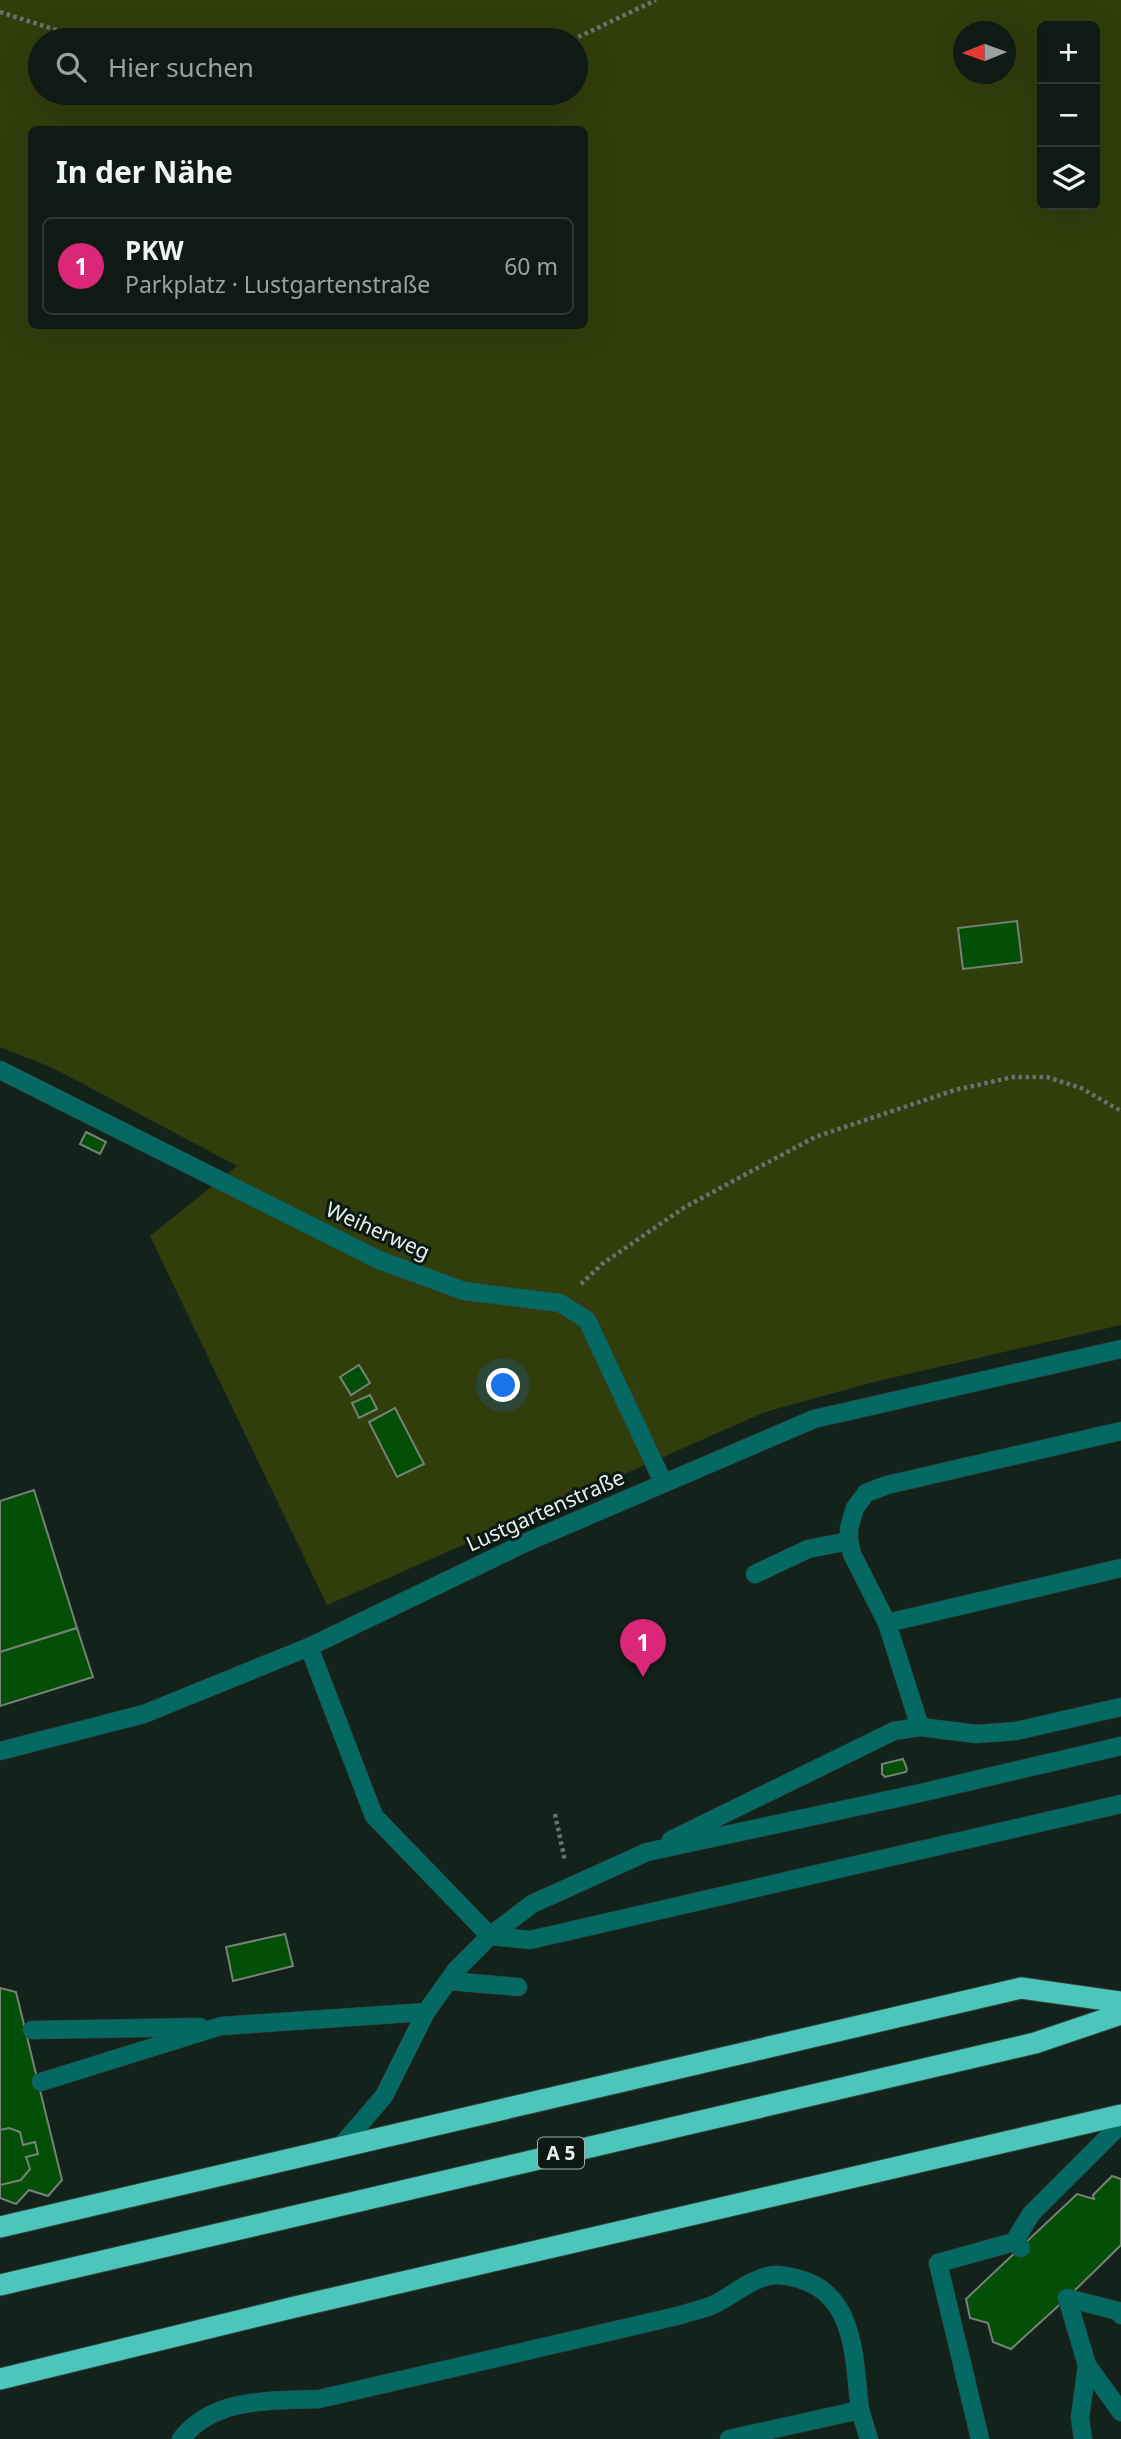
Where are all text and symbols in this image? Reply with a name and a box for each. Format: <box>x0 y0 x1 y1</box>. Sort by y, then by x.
north arrow <box>953 21 1016 84</box>
map controls <box>1037 21 1100 210</box>
button: + <box>1037 21 1100 84</box>
search box <box>28 28 588 105</box>
icon: search <box>52 48 90 86</box>
text: Hier suchen <box>108 49 254 85</box>
button: − <box>1037 84 1100 147</box>
button: layers <box>1037 147 1100 210</box>
text: In der Nähe <box>56 151 233 192</box>
text: PKW <box>125 232 184 268</box>
text: 1 <box>74 250 88 282</box>
text: 60 m <box>504 250 558 282</box>
text: Parkplatz · Lustgartenstraße <box>125 268 430 300</box>
street label: Weiherweg <box>322 1195 434 1265</box>
your location <box>486 1368 520 1402</box>
street label: Lustgartenstraße <box>462 1463 628 1557</box>
pin: 1 <box>620 1619 666 1677</box>
road number: A 5 <box>538 2138 584 2168</box>

